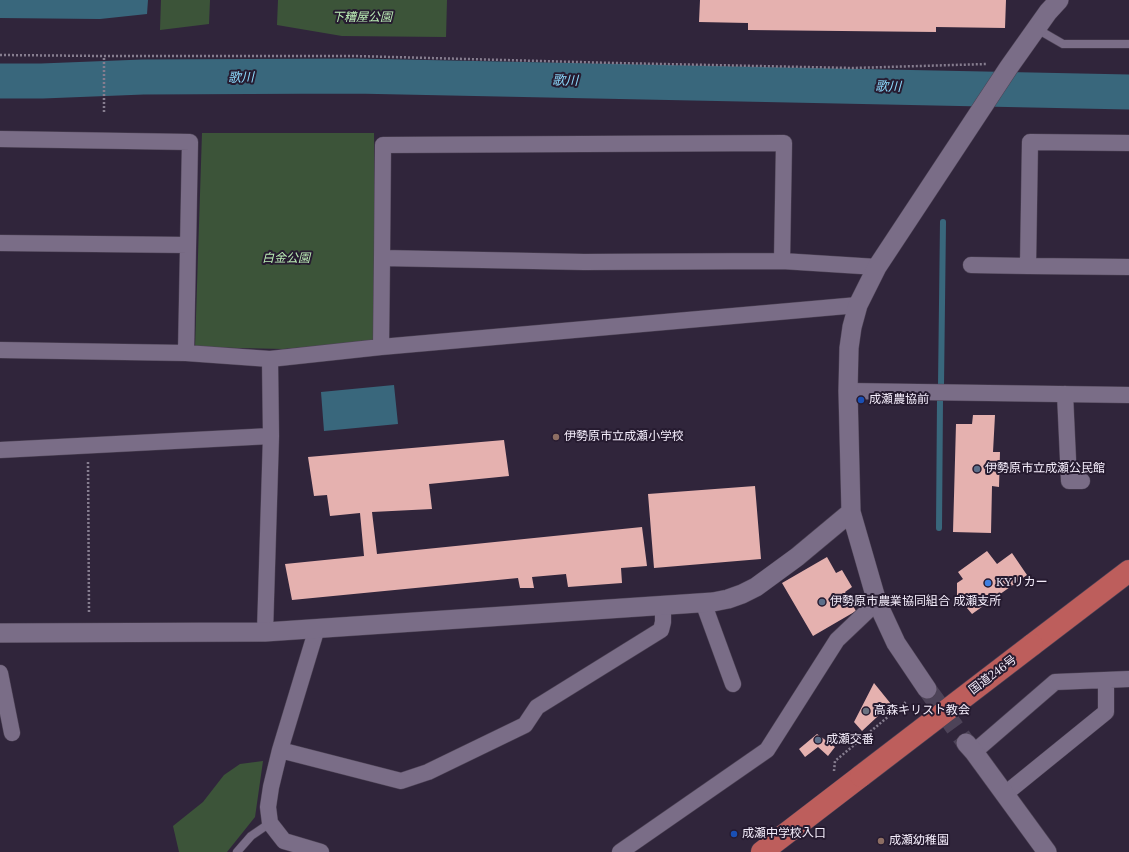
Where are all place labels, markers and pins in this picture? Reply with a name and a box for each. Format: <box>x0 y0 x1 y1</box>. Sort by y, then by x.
place label: 成瀬農協前 <box>869 393 929 407</box>
marker: 成瀬農協前 <box>856 395 866 405</box>
place label: 伊勢原市立成瀬小学校 <box>564 430 684 444</box>
marker: 伊勢原市立成瀬小学校 <box>551 432 561 442</box>
place label: 伊勢原市立成瀬公民館 <box>985 462 1105 476</box>
marker: 伊勢原市立成瀬公民館 <box>972 464 982 474</box>
place label: KYリカー <box>996 576 1048 590</box>
marker: KYリカー <box>983 578 993 588</box>
place label: 伊勢原市農業協同組合 成瀬支所 <box>830 595 1001 609</box>
marker: 伊勢原市農業協同組合 成瀬支所 <box>817 597 827 607</box>
place label: 高森キリスト教会 <box>874 704 970 718</box>
marker: 高森キリスト教会 <box>861 706 871 716</box>
place label: 成瀬交番 <box>826 733 874 747</box>
marker: 成瀬交番 <box>813 735 823 745</box>
place label: 成瀬中学校入口 <box>742 827 826 841</box>
marker: 成瀬中学校入口 <box>729 829 739 839</box>
place label: 成瀬幼稚園 <box>889 834 949 848</box>
marker: 成瀬幼稚園 <box>876 836 886 846</box>

